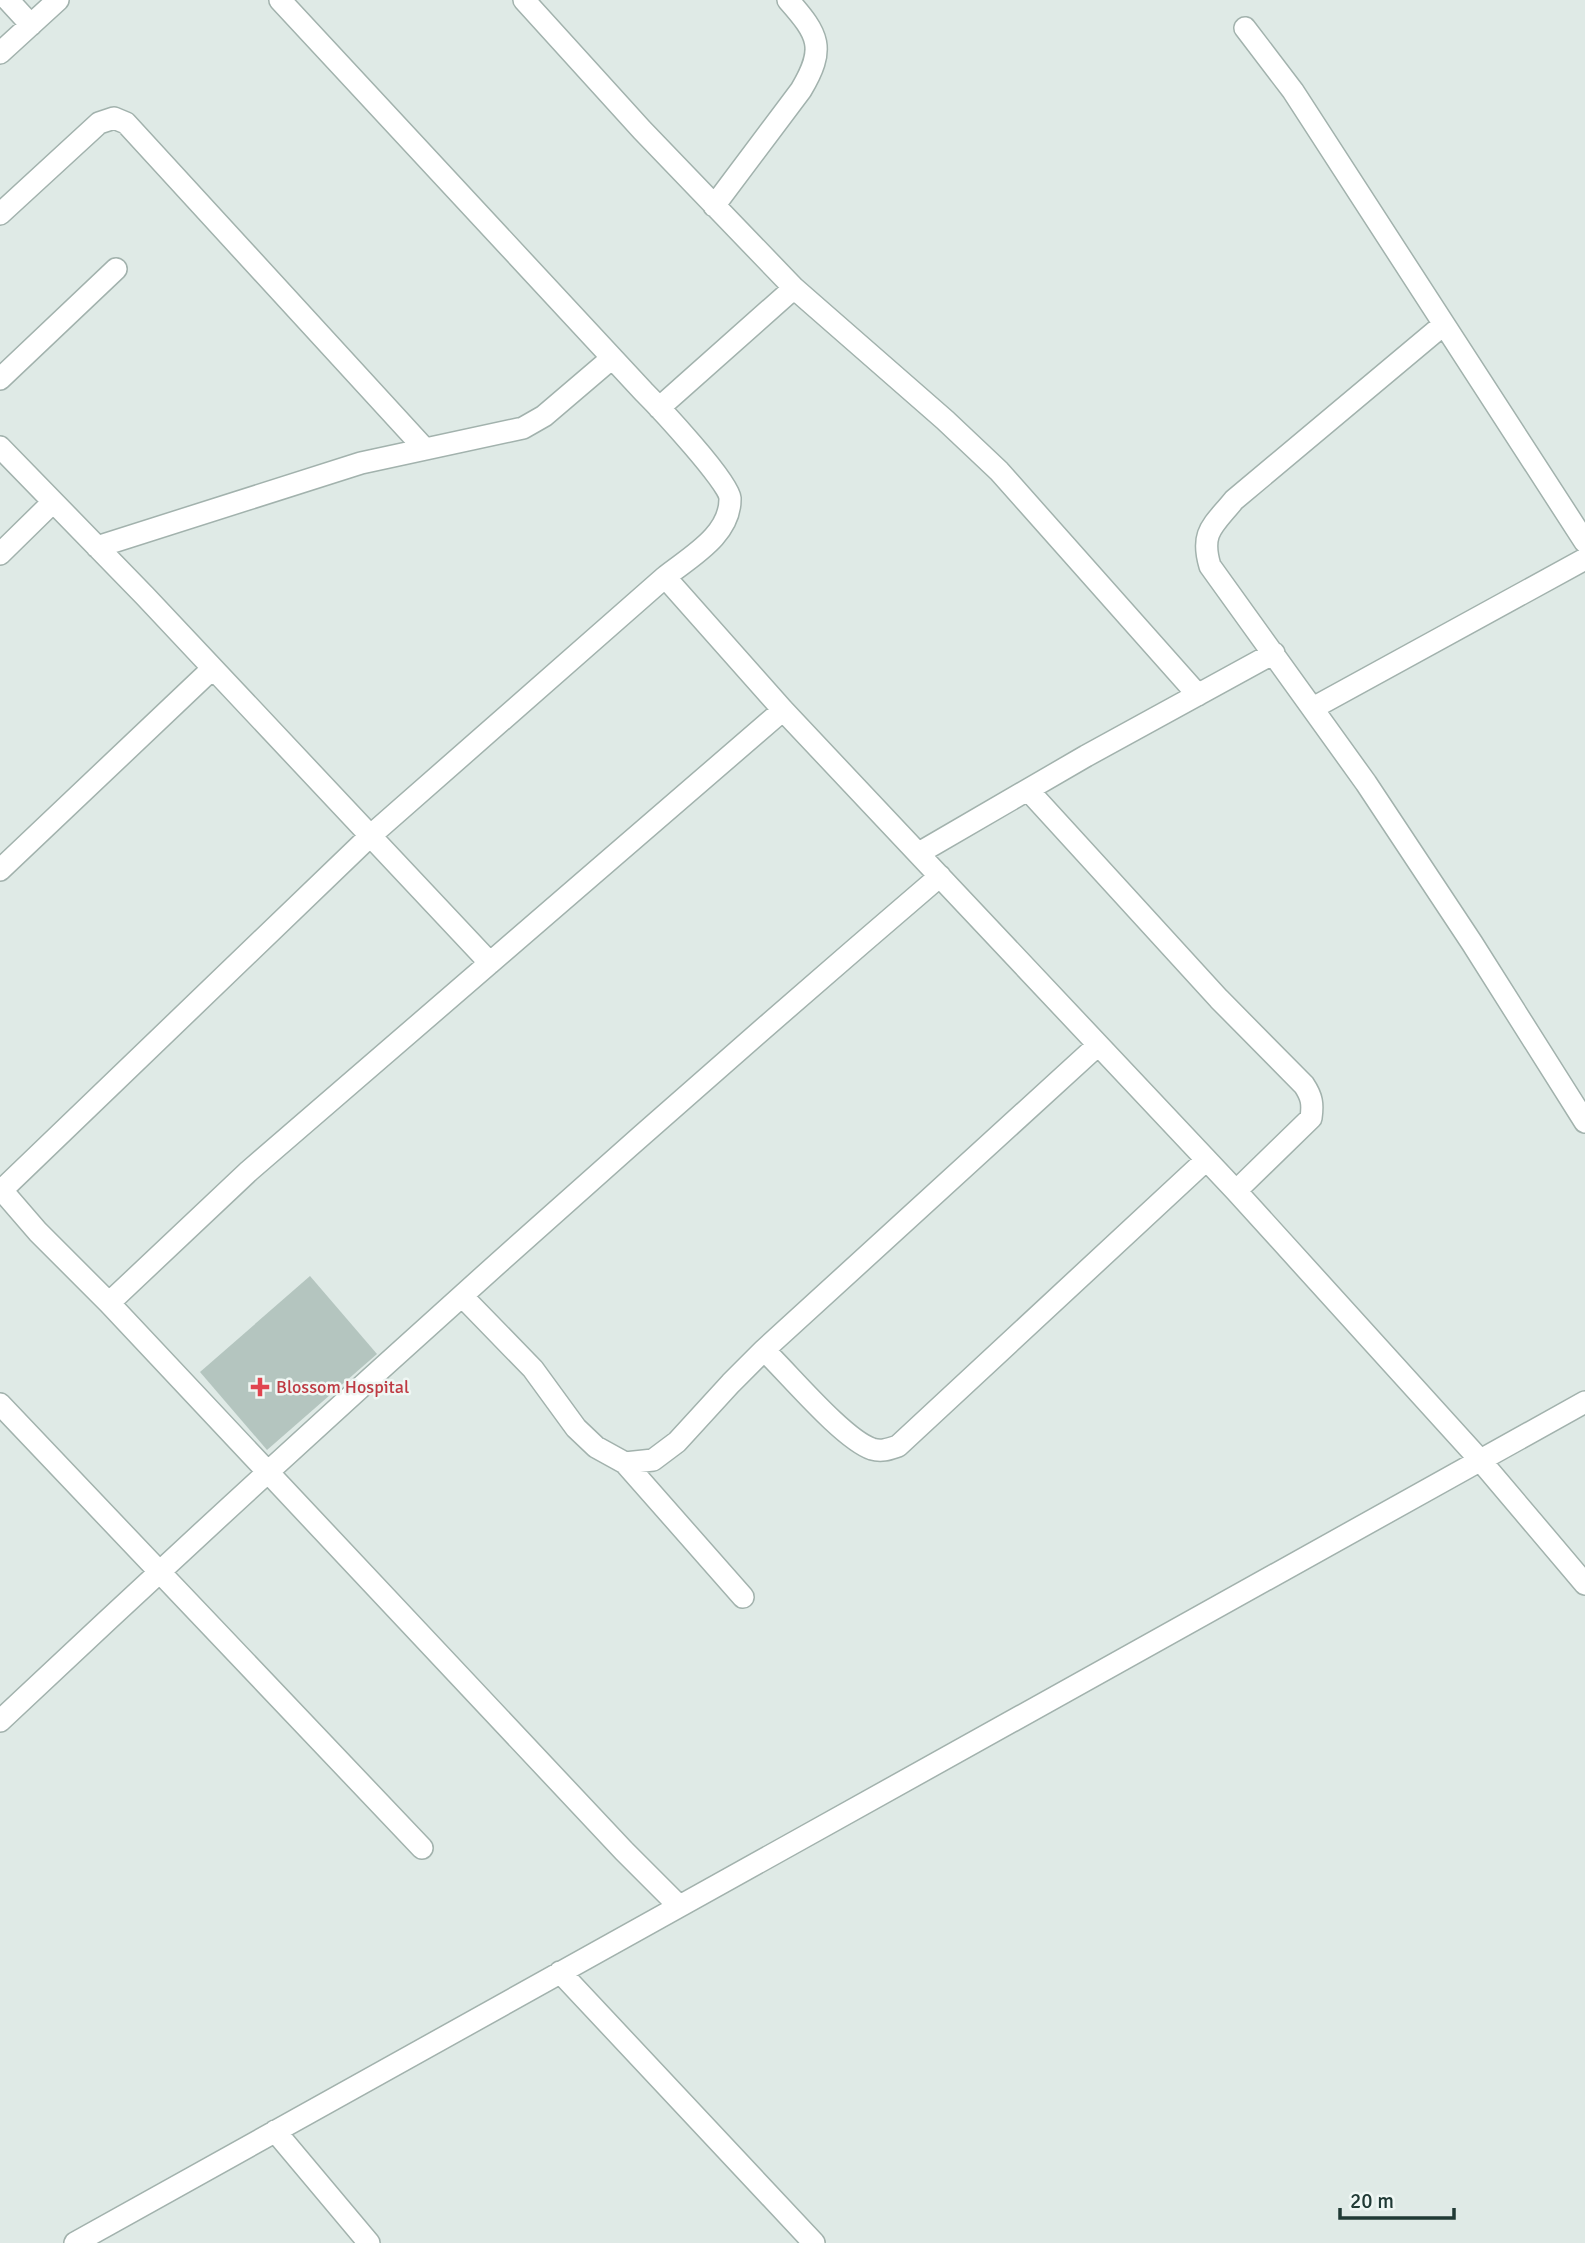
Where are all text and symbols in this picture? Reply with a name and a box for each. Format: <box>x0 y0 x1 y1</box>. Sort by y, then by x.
place label: Blossom Hospital <box>276 1376 409 1398</box>
marker: Blossom Hospital <box>250 1377 270 1397</box>
scale bar <box>1340 2176 1454 2220</box>
text: 20 m <box>1350 2188 1394 2214</box>

